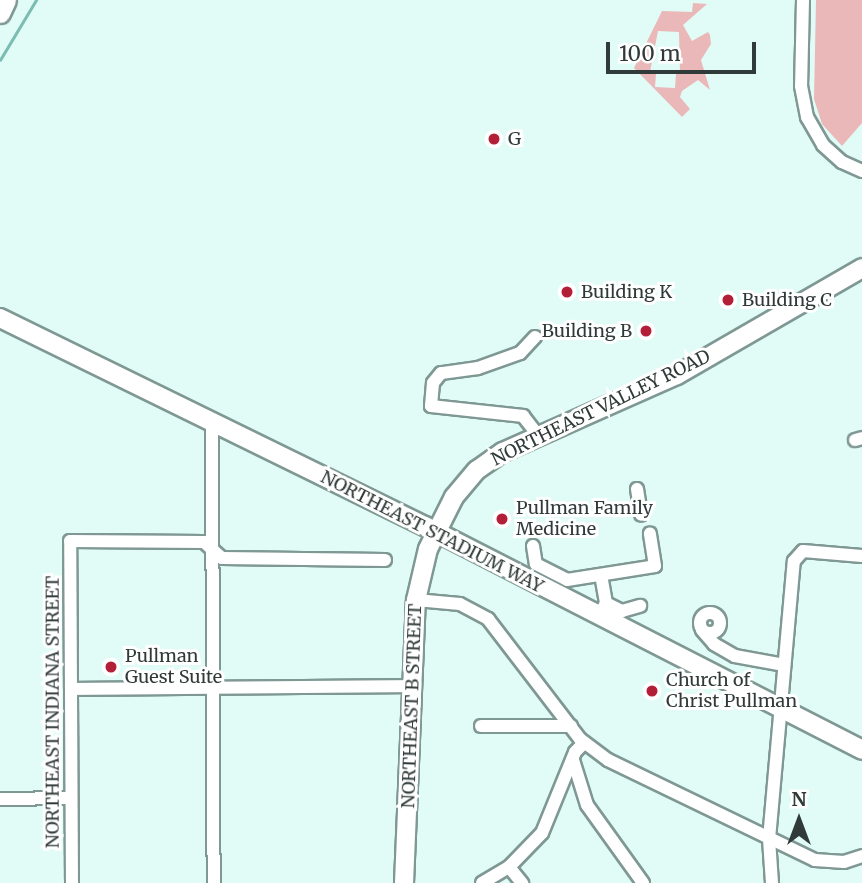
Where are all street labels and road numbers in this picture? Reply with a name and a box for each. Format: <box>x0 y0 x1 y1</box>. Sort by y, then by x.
street label: NORTHEAST VALLEY ROAD <box>488 345 714 471</box>
street label: NORTHEAST STADIUM WAY <box>317 466 547 598</box>
street label: NORTHEAST INDIANA STREET <box>42 576 64 848</box>
street label: NORTHEAST B STREET <box>398 603 426 809</box>

